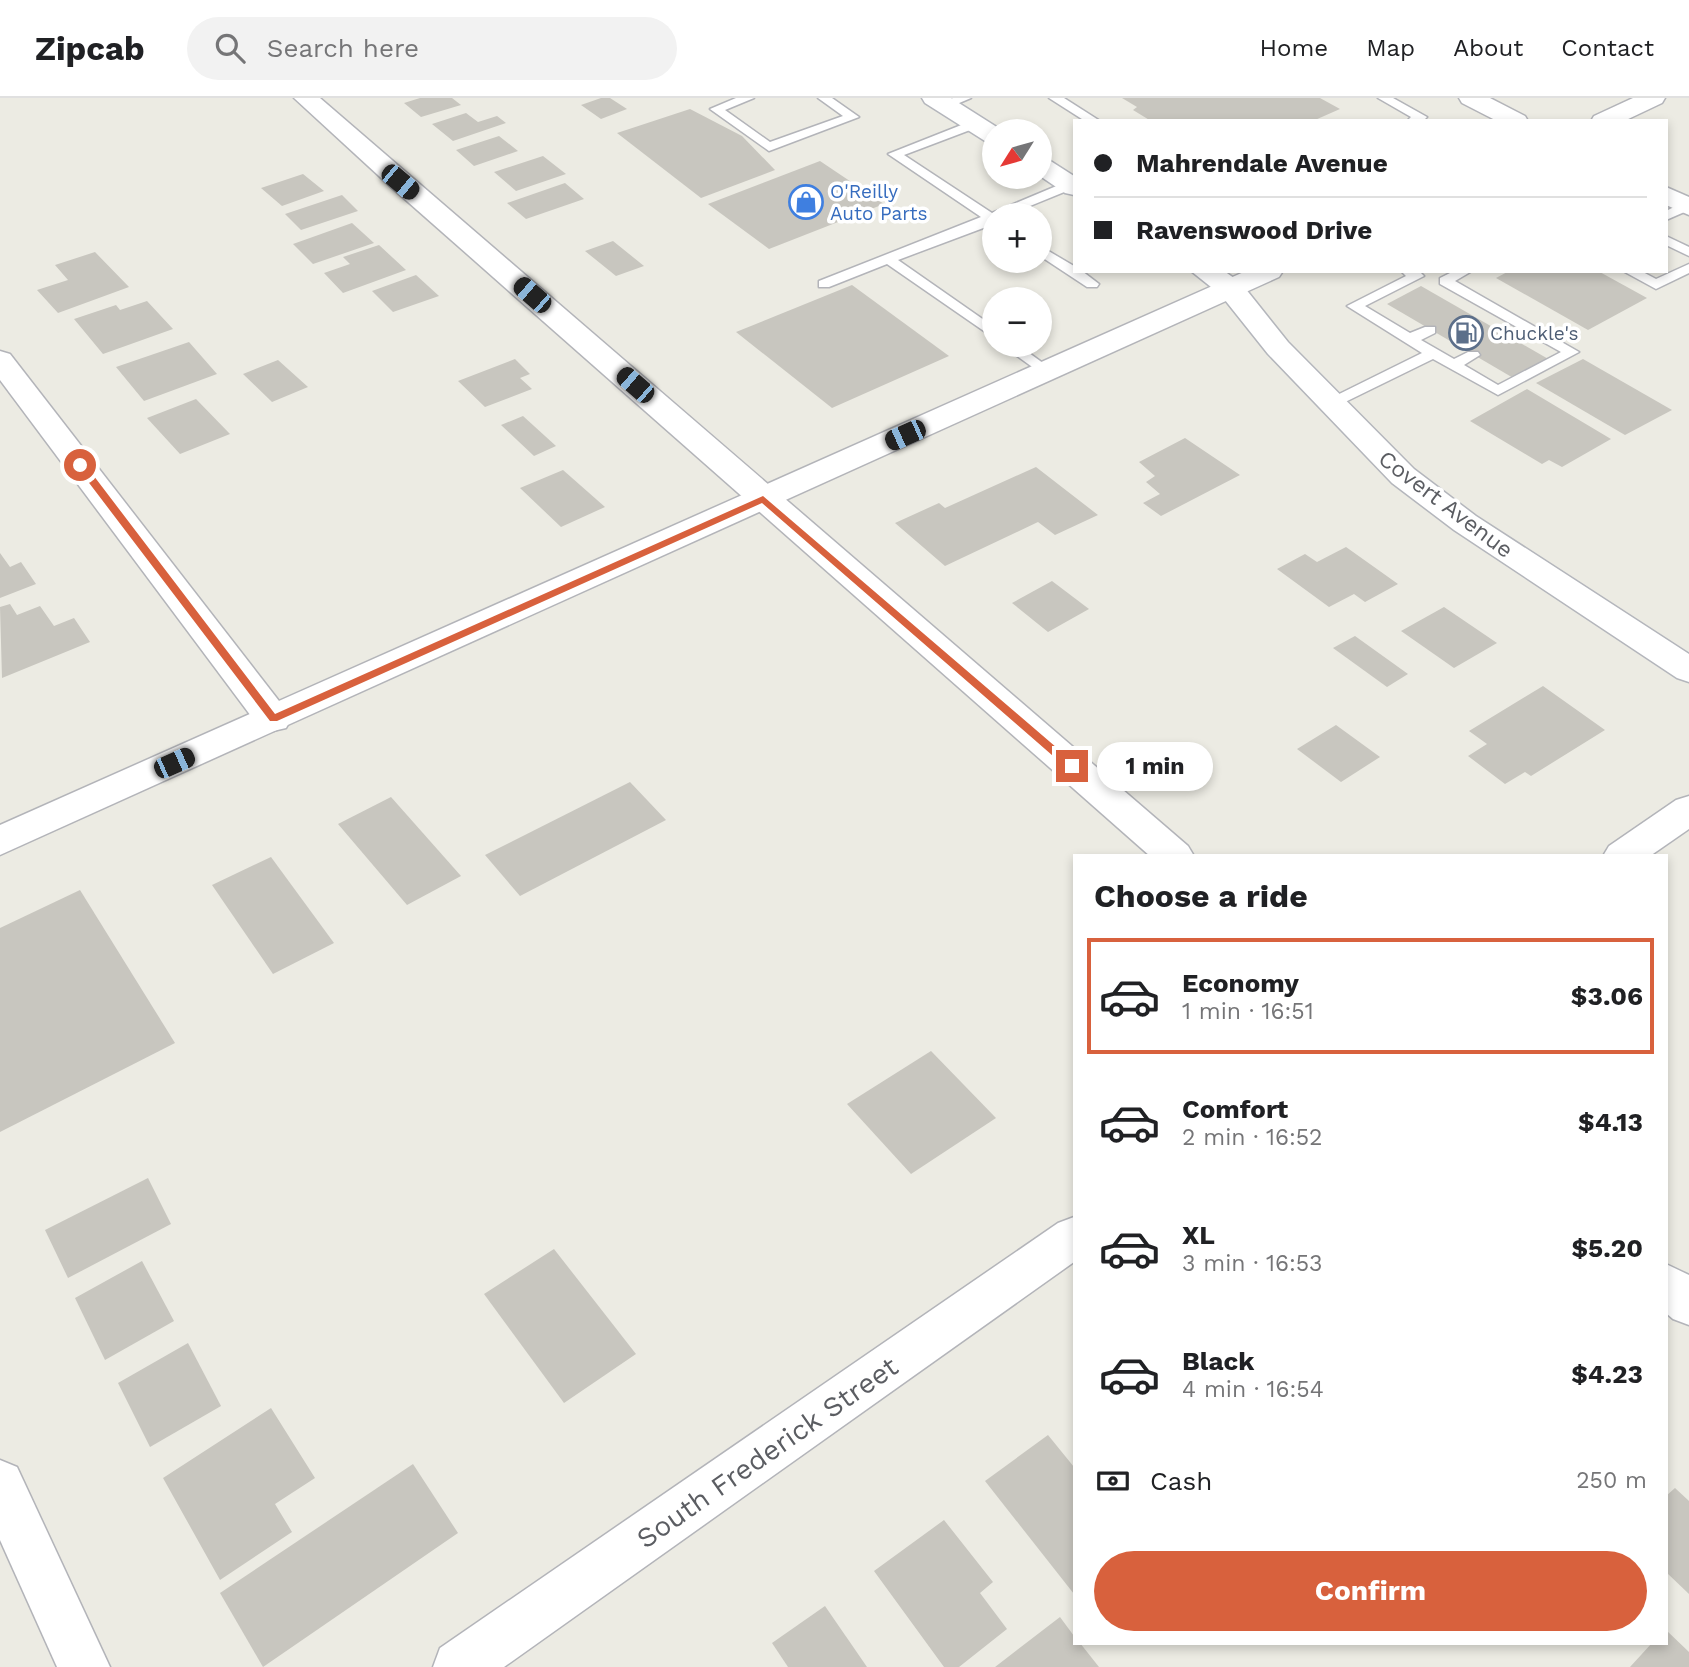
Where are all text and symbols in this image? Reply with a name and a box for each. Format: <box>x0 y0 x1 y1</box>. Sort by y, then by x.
search box <box>187 17 677 80</box>
text: Zipcab <box>35 29 145 68</box>
icon: search <box>211 29 249 67</box>
text: Search here <box>267 33 419 63</box>
text: Home <box>1260 34 1328 62</box>
text: Map <box>1366 34 1415 62</box>
text: About <box>1453 34 1523 62</box>
text: Contact <box>1561 34 1654 62</box>
north arrow <box>982 119 1052 189</box>
map controls <box>982 119 1052 357</box>
text: Mahrendale Avenue <box>1136 148 1388 178</box>
car <box>378 160 423 204</box>
place label: O'Reilly Auto Parts <box>830 180 927 225</box>
shop icon: O'Reilly Auto Parts <box>787 183 825 221</box>
button: + <box>982 203 1052 273</box>
text: Ravenswood Drive <box>1136 215 1372 245</box>
car <box>510 273 555 317</box>
button: − <box>982 287 1052 357</box>
fuel station icon: Chuckle's <box>1447 314 1485 352</box>
place label: Chuckle's <box>1490 322 1579 345</box>
car <box>613 363 658 407</box>
car <box>882 417 929 453</box>
street label: Covert Avenue <box>1373 445 1518 564</box>
route start <box>64 449 96 481</box>
callout: 1 min <box>1096 742 1212 790</box>
car <box>151 745 198 781</box>
route end <box>1056 750 1088 782</box>
text: 1 min <box>1125 753 1185 780</box>
text: Choose a ride <box>1094 877 1308 915</box>
icon: car <box>1098 965 1161 1028</box>
text: Economy <box>1182 968 1299 998</box>
text: $3.06 <box>1571 981 1643 1011</box>
text: 1 min · 16:51 <box>1182 998 1314 1025</box>
icon: car <box>1098 1091 1161 1154</box>
text: Comfort <box>1182 1094 1288 1124</box>
text: $4.13 <box>1578 1107 1643 1137</box>
text: 2 min · 16:52 <box>1182 1124 1323 1151</box>
icon: car <box>1098 1217 1161 1280</box>
text: XL <box>1182 1220 1215 1250</box>
text: $5.20 <box>1571 1233 1643 1263</box>
text: 3 min · 16:53 <box>1182 1250 1323 1277</box>
icon: car <box>1098 1343 1161 1406</box>
text: Black <box>1182 1346 1254 1376</box>
street label: South Frederick Street <box>630 1350 904 1555</box>
text: $4.23 <box>1571 1359 1643 1389</box>
text: 4 min · 16:54 <box>1182 1376 1324 1403</box>
icon: cash <box>1094 1462 1132 1500</box>
text: Cash <box>1150 1466 1212 1496</box>
text: 250 m <box>1576 1467 1647 1494</box>
button: Confirm <box>1094 1551 1647 1631</box>

